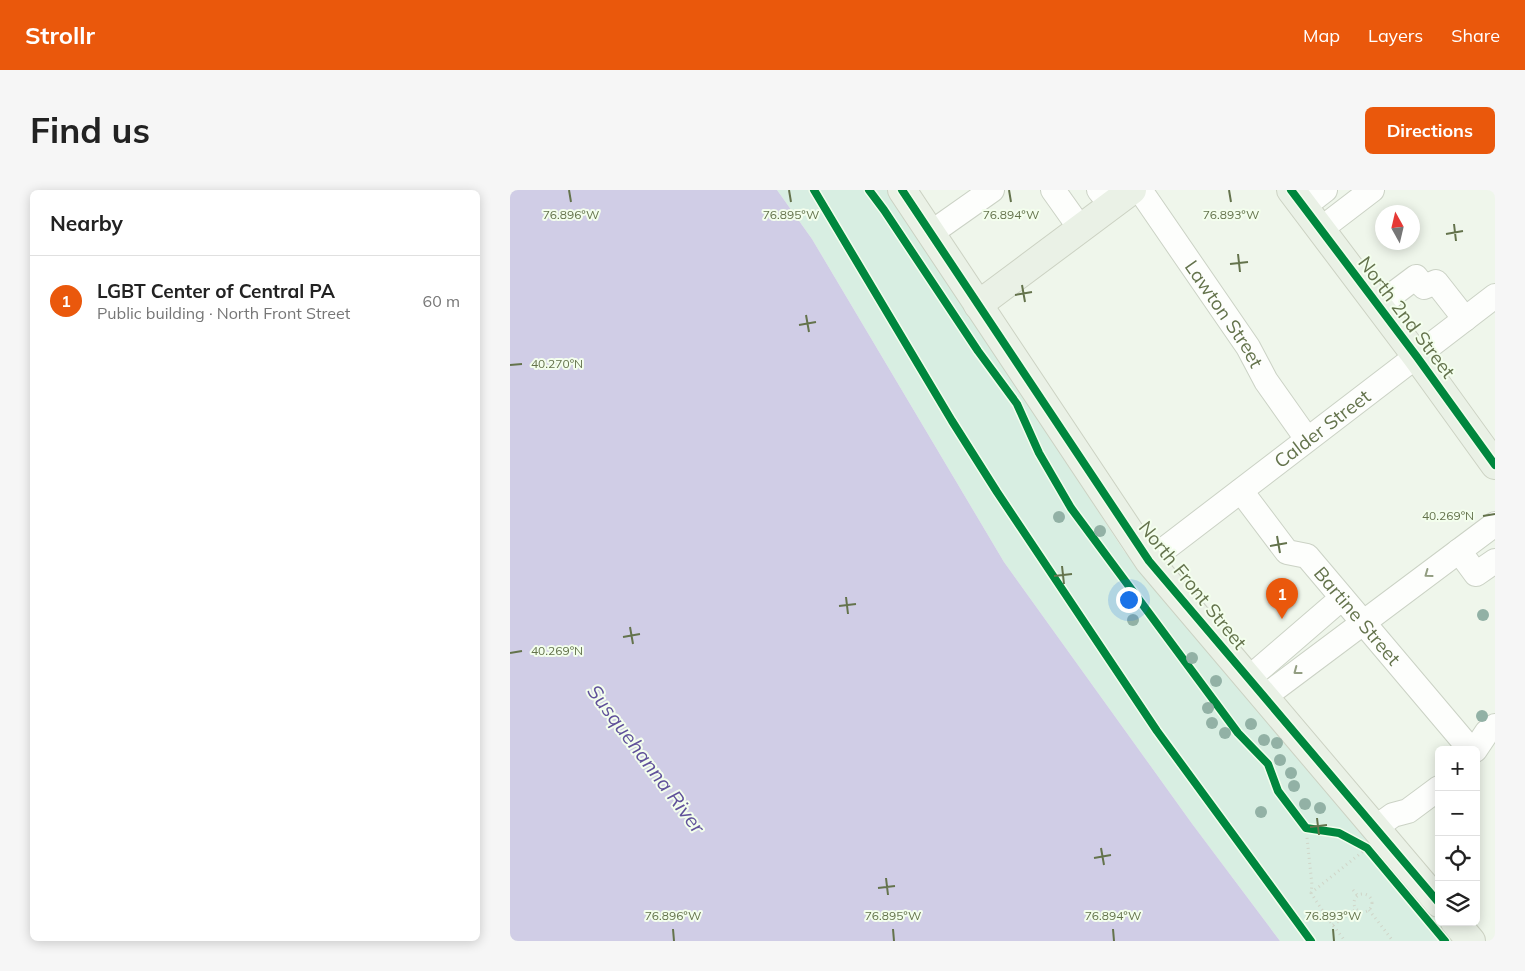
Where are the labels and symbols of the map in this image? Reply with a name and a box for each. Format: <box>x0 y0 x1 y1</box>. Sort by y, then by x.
north arrow <box>1375 205 1420 250</box>
text: 76.896°W <box>543 207 599 222</box>
text: 76.895°W <box>763 207 819 222</box>
text: 76.894°W <box>983 207 1039 222</box>
text: 76.893°W <box>1203 207 1259 222</box>
street label: North 2nd Street <box>1353 251 1461 383</box>
street label: Lawton Street <box>1180 256 1269 372</box>
text: 40.270°N <box>531 356 583 371</box>
street label: Calder Street <box>1269 384 1375 473</box>
text: 40.269°N <box>1422 508 1474 523</box>
street label: North Front Street <box>1134 516 1252 654</box>
street label: Bartine Street <box>1309 561 1406 670</box>
one-way arrow <box>1424 568 1434 577</box>
pin: 1 <box>1266 578 1298 619</box>
your location <box>1116 587 1142 613</box>
text: 40.269°N <box>531 643 583 658</box>
one-way arrow <box>1293 665 1303 674</box>
water label: Susquehanna River <box>582 679 711 839</box>
text: 76.896°W <box>645 908 701 923</box>
text: 76.895°W <box>865 908 921 923</box>
text: 76.894°W <box>1085 908 1141 923</box>
text: 76.893°W <box>1305 908 1361 923</box>

